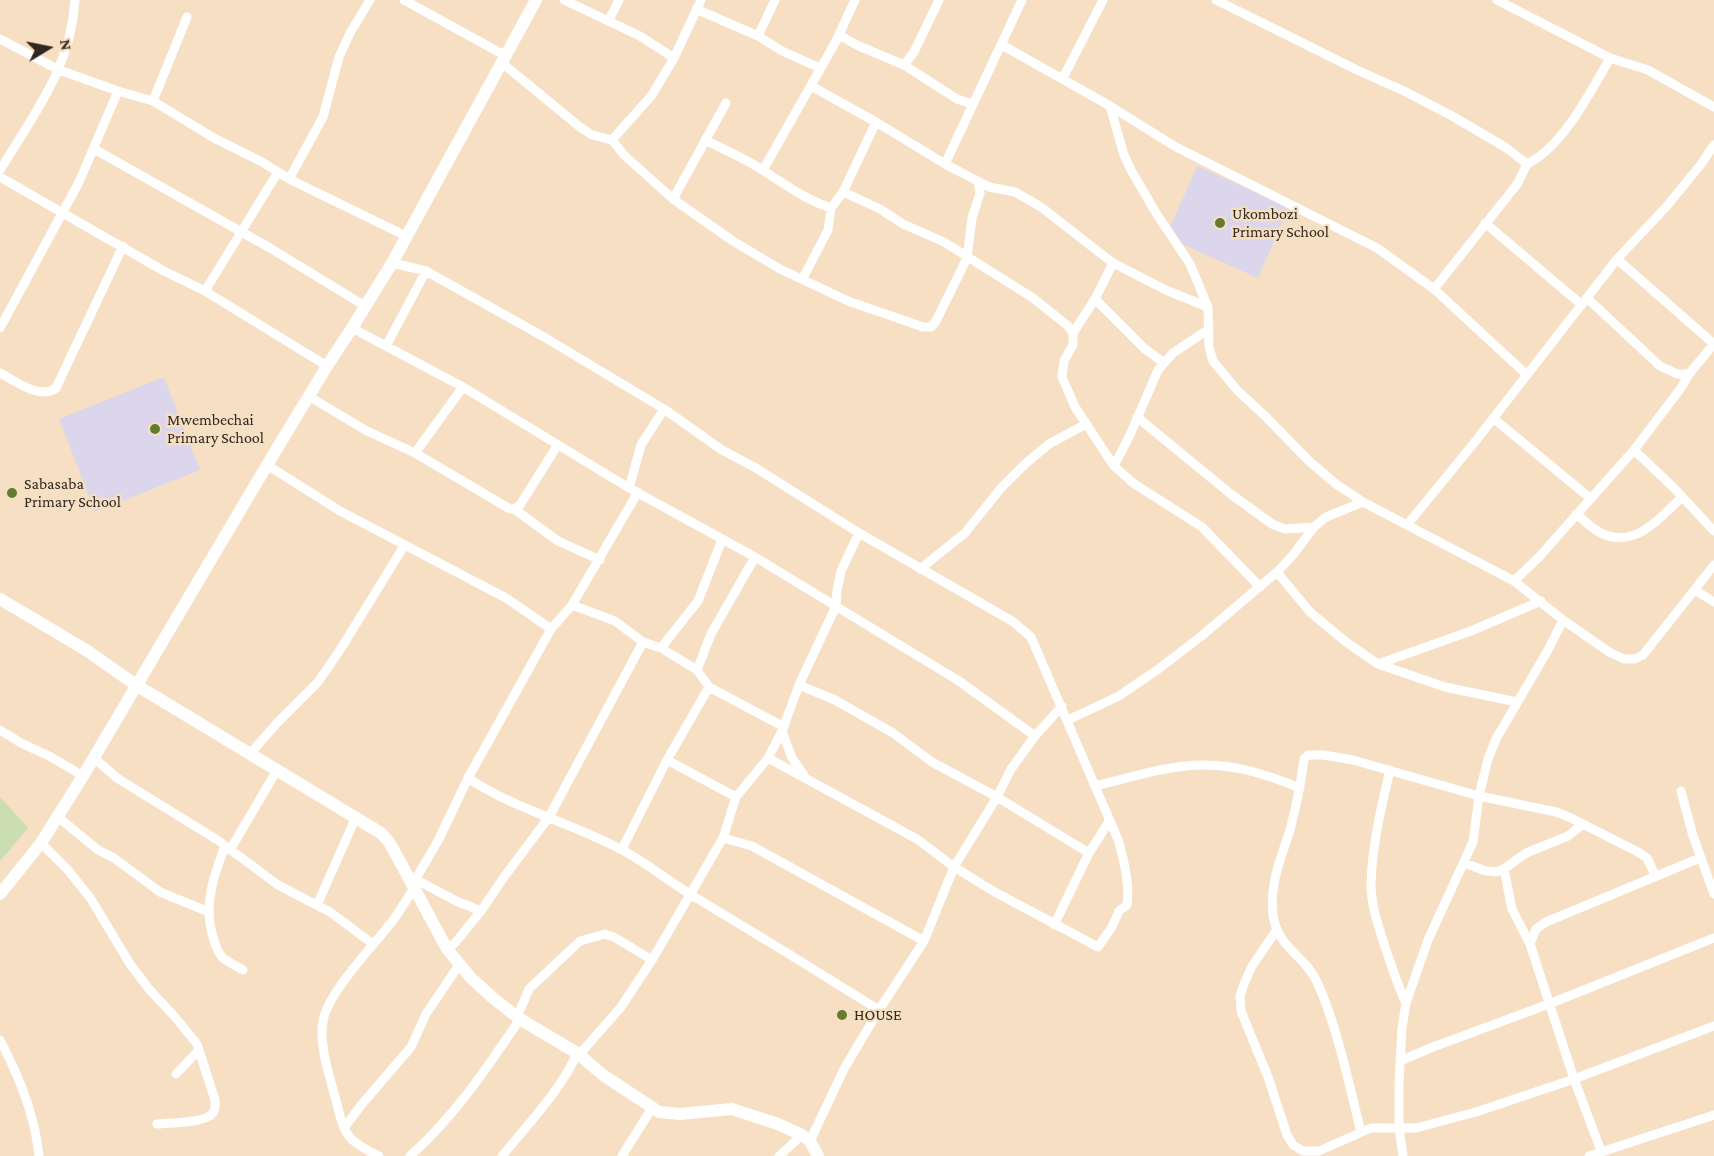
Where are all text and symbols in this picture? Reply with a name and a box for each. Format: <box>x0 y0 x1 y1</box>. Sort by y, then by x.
north arrow <box>18 18 78 78</box>
text: N <box>57 38 76 52</box>
place label: Ukombozi Primary School <box>1232 204 1329 242</box>
marker: Ukombozi Primary School <box>1213 216 1227 230</box>
place label: Mwembechai Primary School <box>167 410 264 448</box>
marker: Mwembechai Primary School <box>148 422 162 436</box>
place label: Sabasaba Primary School <box>24 474 121 512</box>
marker: Sabasaba Primary School <box>5 486 19 500</box>
place label: HOUSE <box>854 1005 902 1025</box>
marker: HOUSE <box>835 1008 849 1022</box>

